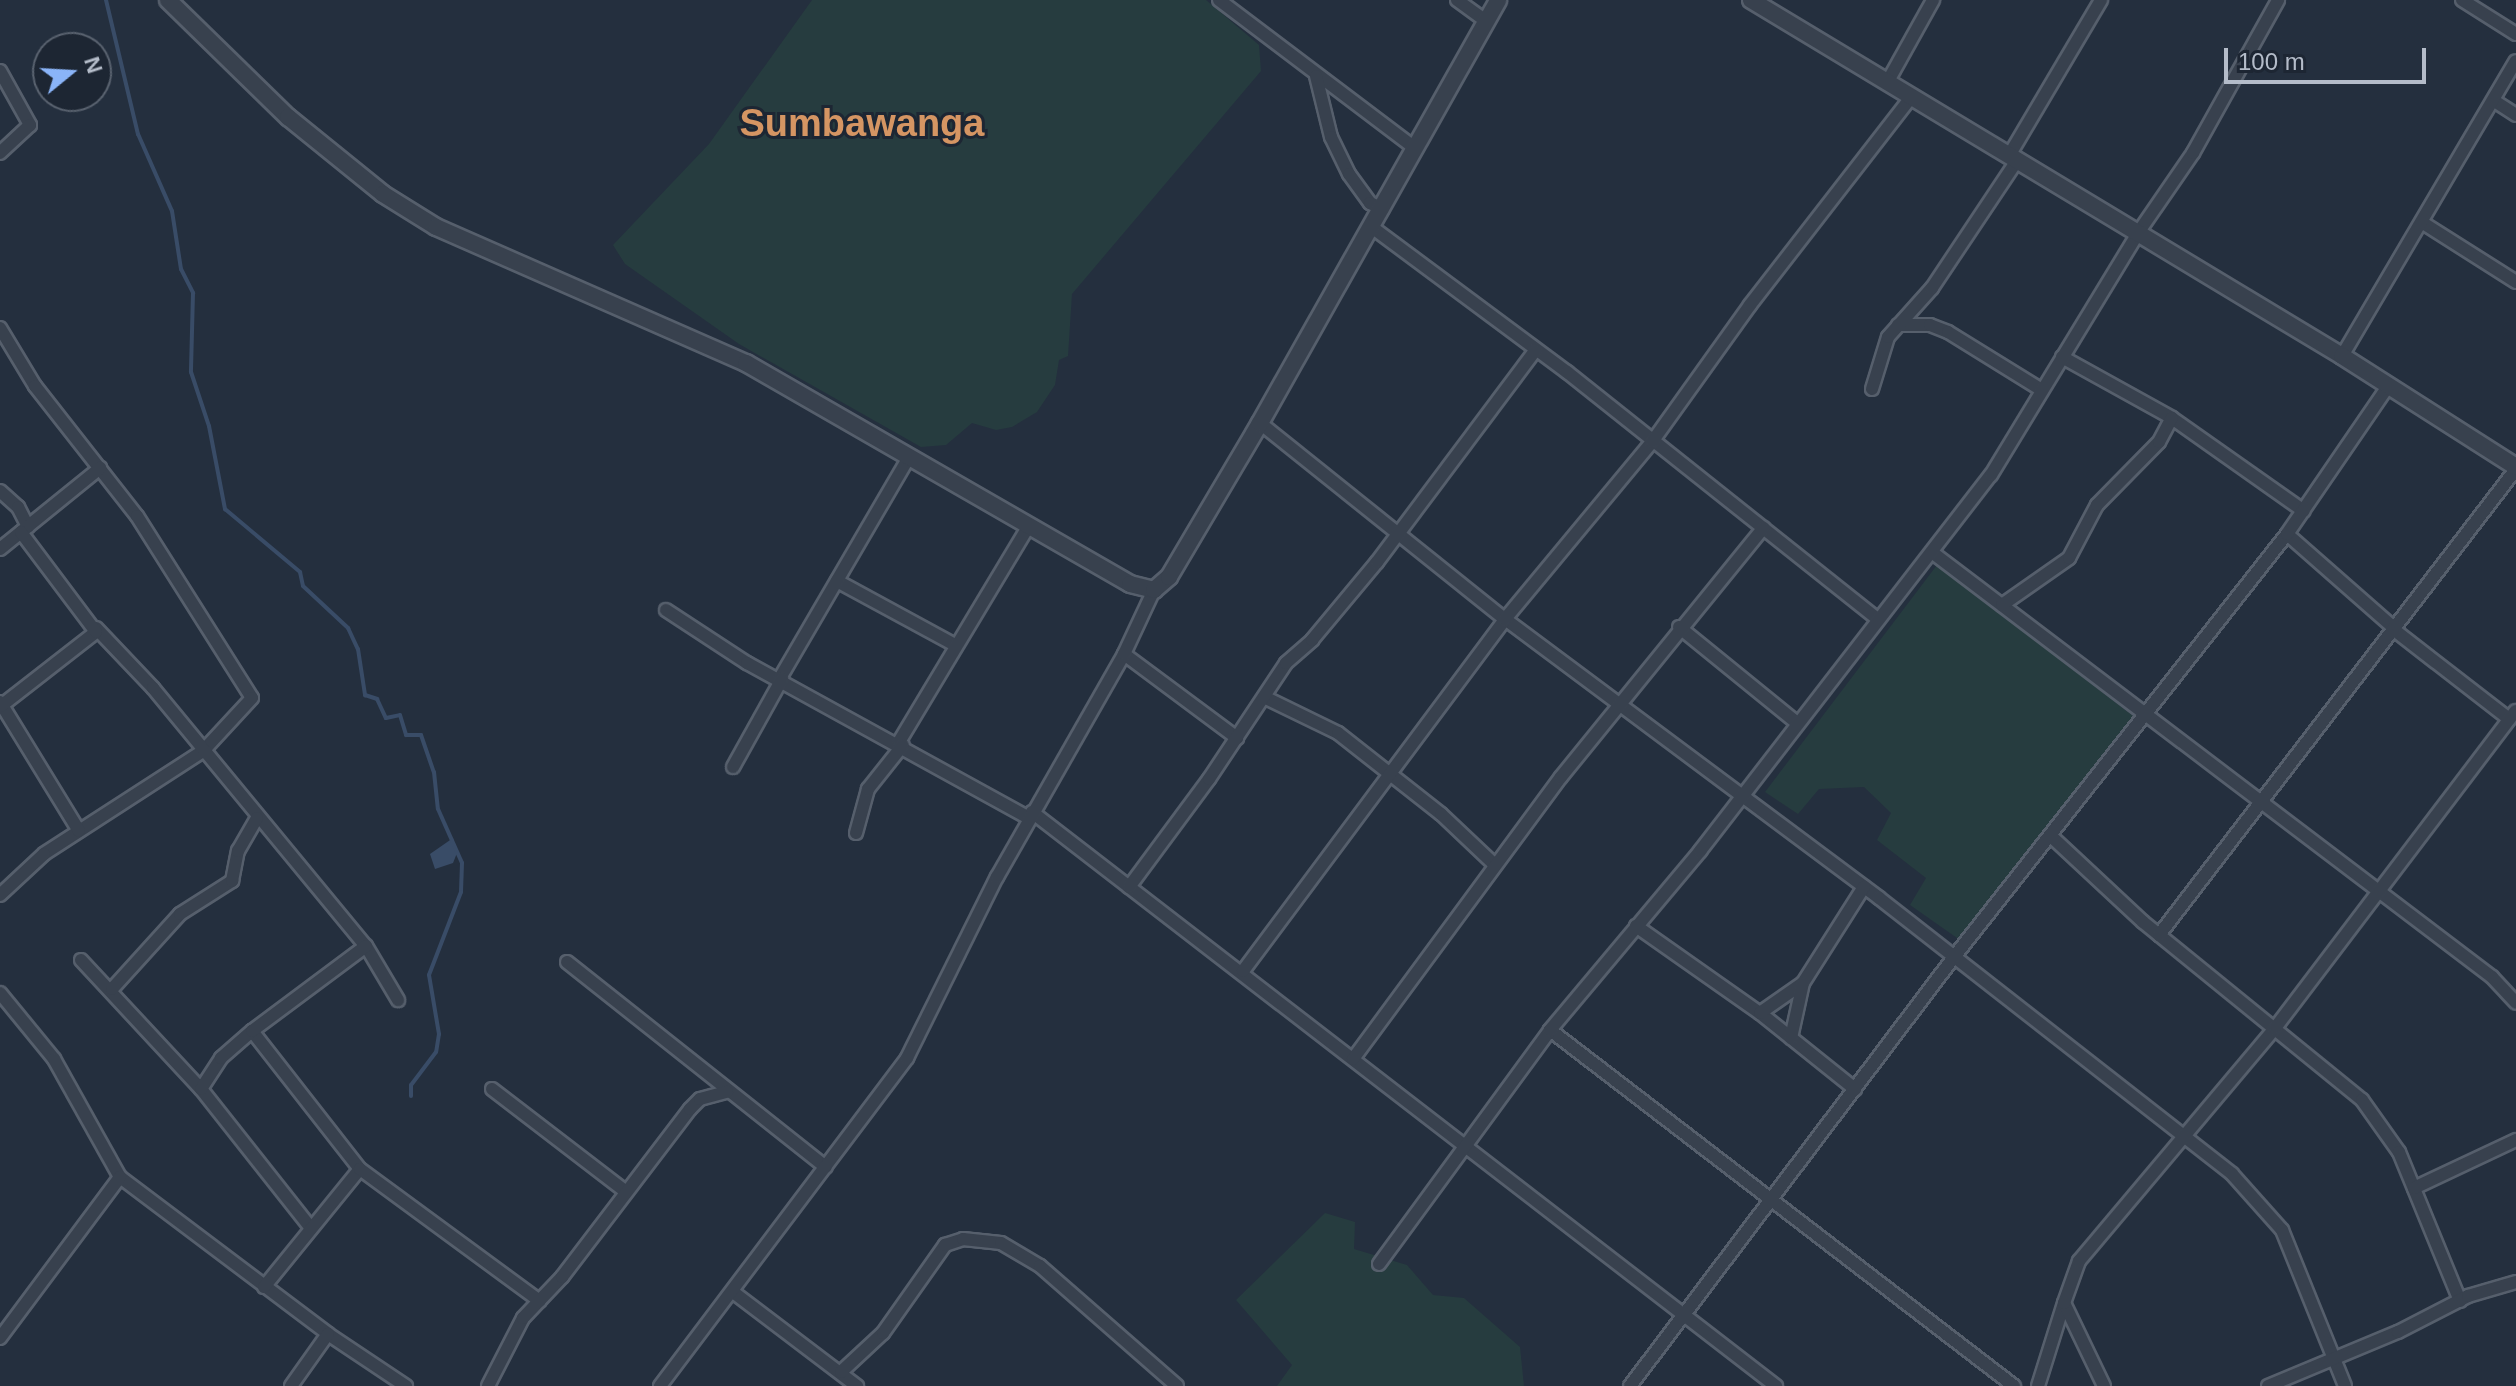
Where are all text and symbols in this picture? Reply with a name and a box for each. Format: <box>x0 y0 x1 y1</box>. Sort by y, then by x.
north arrow <box>32 32 112 112</box>
scale bar <box>2228 32 2430 82</box>
text: 100 m <box>2238 48 2305 75</box>
text: N <box>79 54 108 76</box>
district label: Sumbawanga <box>740 101 984 147</box>

